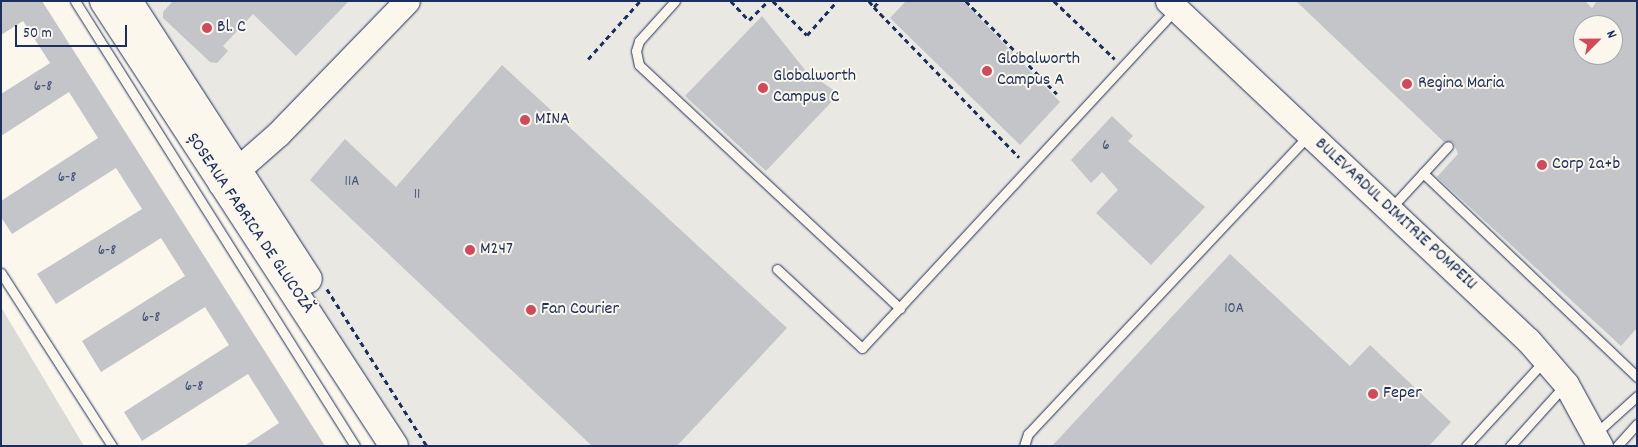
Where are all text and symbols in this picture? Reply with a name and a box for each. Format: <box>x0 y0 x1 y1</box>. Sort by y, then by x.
scale bar <box>18 15 130 47</box>
north arrow <box>1573 15 1623 65</box>
place label: Bl. C <box>217 17 246 39</box>
marker: Bl. C <box>201 22 213 34</box>
text: 50 m <box>23 23 52 45</box>
text: N <box>1600 27 1621 42</box>
place label: Globalworth Campus A <box>997 50 1080 92</box>
marker: Globalworth Campus A <box>981 65 993 77</box>
place label: Globalworth Campus C <box>773 67 856 110</box>
place label: Regina Maria <box>1418 73 1504 95</box>
marker: Regina Maria <box>1400 77 1414 91</box>
house number: 6-8 <box>34 79 52 97</box>
marker: Globalworth Campus C <box>757 82 769 94</box>
place label: MINA <box>535 109 570 131</box>
marker: MINA <box>519 114 531 126</box>
street label: ȘOSEAUA FABRICA DE GLUCOZĂ <box>180 130 318 318</box>
street label: BULEVARDUL DIMITRIE POMPEIU <box>1309 134 1481 296</box>
house number: 6 <box>1102 138 1110 156</box>
place label: Corp 2a+b <box>1552 154 1620 176</box>
marker: Corp 2a+b <box>1536 159 1548 171</box>
house number: 6-8 <box>58 170 76 188</box>
house number: 11A <box>345 174 359 192</box>
house number: 11 <box>414 187 420 205</box>
place label: M247 <box>480 239 513 261</box>
house number: 6-8 <box>98 243 116 261</box>
marker: M247 <box>464 244 476 256</box>
place label: Fan Courier <box>541 299 619 321</box>
house number: 10A <box>1224 301 1244 319</box>
marker: Fan Courier <box>525 304 537 316</box>
house number: 6-8 <box>142 310 160 328</box>
house number: 6-8 <box>185 379 203 397</box>
place label: Feper <box>1383 383 1422 405</box>
marker: Feper <box>1367 388 1379 400</box>

